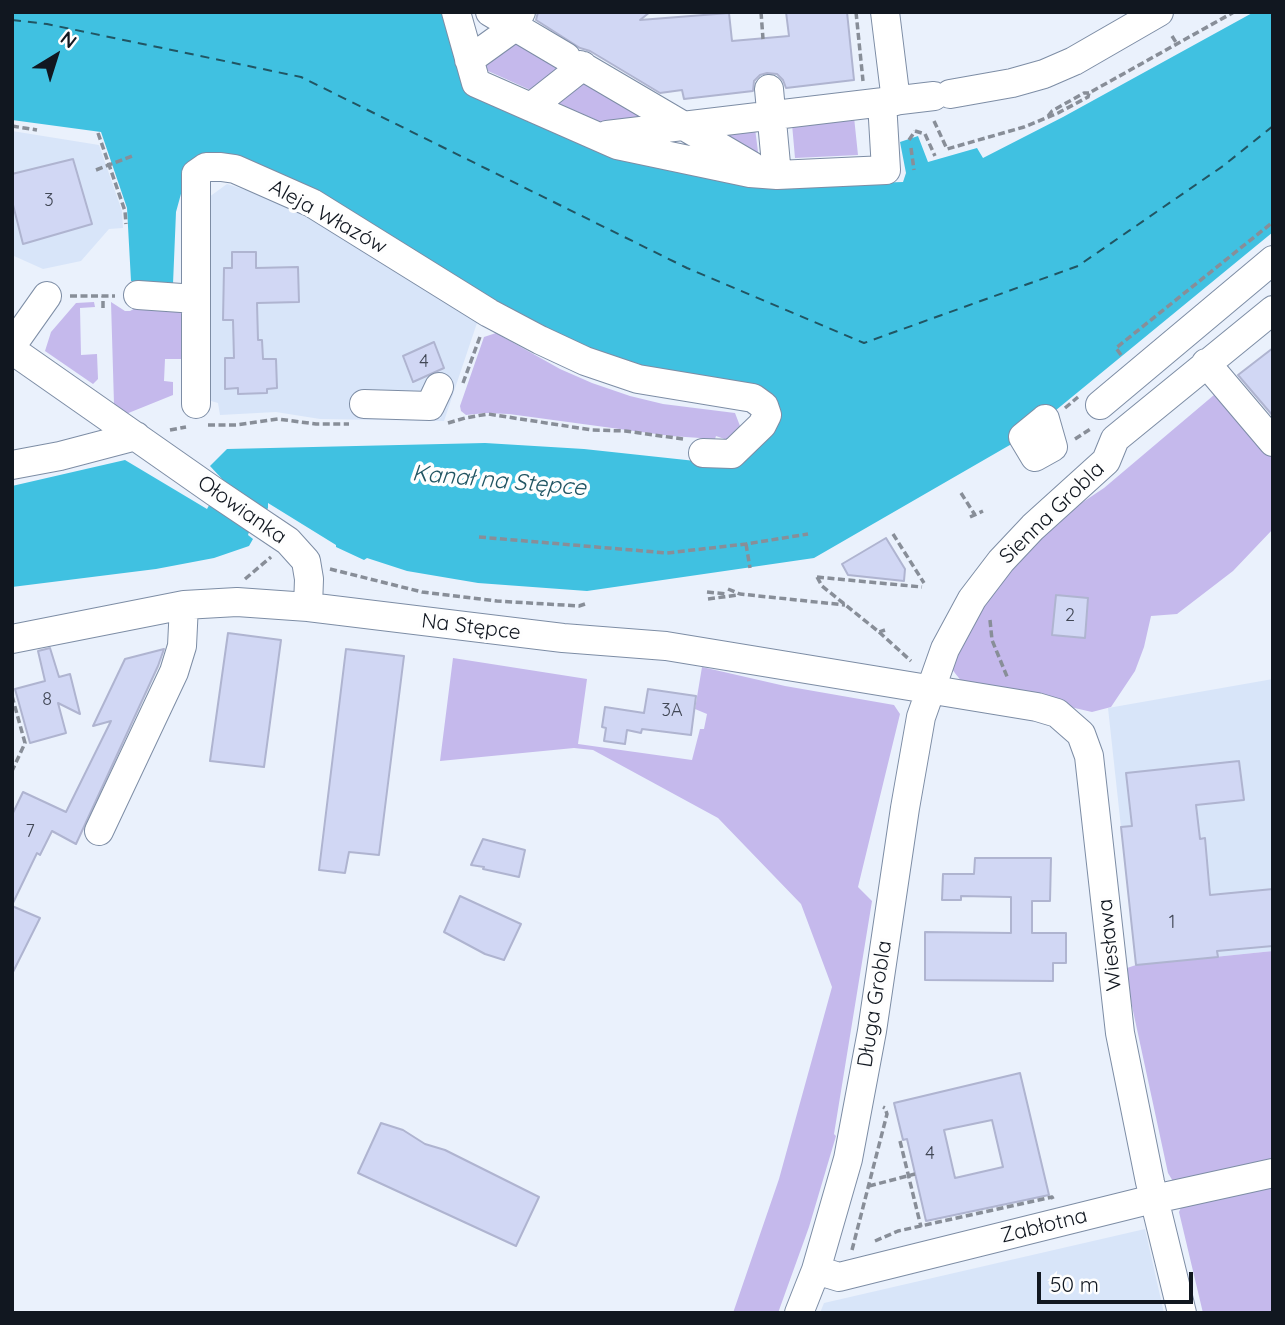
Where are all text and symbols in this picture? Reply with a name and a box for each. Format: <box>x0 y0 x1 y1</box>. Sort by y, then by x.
north arrow <box>21 21 91 91</box>
text: N <box>56 26 82 53</box>
street label: Aleja Włazów <box>265 174 391 260</box>
house number: 3 <box>44 190 54 212</box>
house number: 4 <box>419 351 429 373</box>
street label: Sienna Grobla <box>994 457 1110 569</box>
water label: Kanał na Stępce <box>411 460 587 502</box>
street label: Ołowianka <box>193 470 291 550</box>
house number: 2 <box>1065 605 1075 627</box>
street label: Na Stępce <box>420 608 522 646</box>
house number: 8 <box>42 689 52 711</box>
house number: 3A <box>661 700 683 722</box>
house number: 7 <box>25 821 35 843</box>
street label: Wiesława <box>1093 898 1127 992</box>
house number: 1 <box>1169 912 1175 934</box>
street label: Długa Grobla <box>853 939 897 1069</box>
house number: 4 <box>925 1143 935 1165</box>
street label: Zabłotna <box>998 1203 1090 1249</box>
scale bar <box>1040 1258 1196 1302</box>
text: 50 m <box>1050 1271 1099 1297</box>

